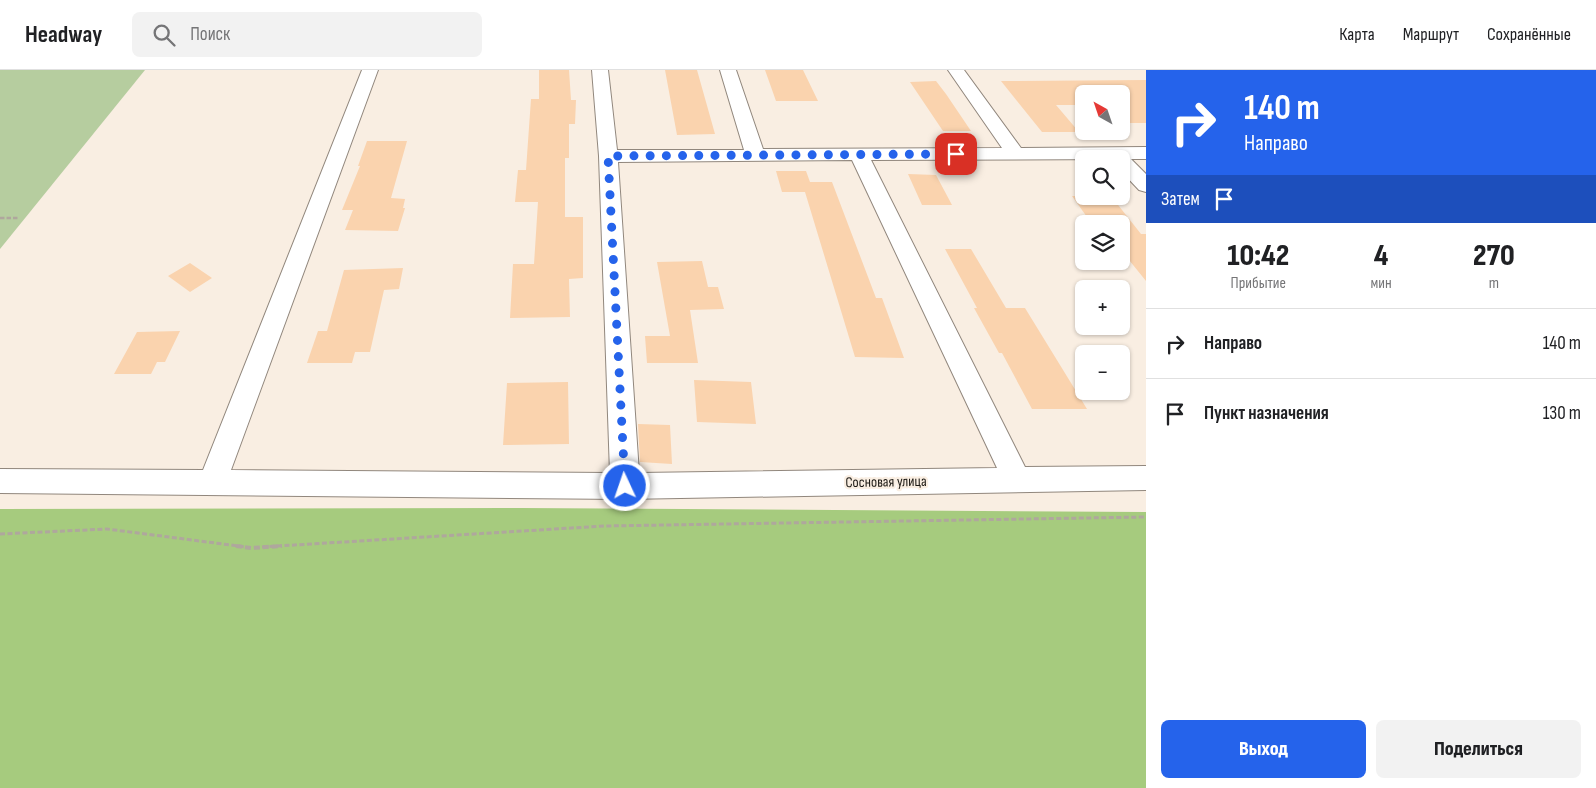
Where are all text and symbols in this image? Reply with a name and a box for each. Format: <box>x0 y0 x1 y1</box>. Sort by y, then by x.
search box <box>132 12 482 57</box>
text: Headway <box>25 20 102 49</box>
icon: search <box>150 21 178 49</box>
text: Поиск <box>190 23 230 46</box>
text: Карта <box>1339 24 1375 45</box>
text: Маршрут <box>1403 24 1459 45</box>
text: Сохранённые <box>1487 24 1571 45</box>
north arrow <box>1075 85 1130 140</box>
map controls <box>1075 85 1130 400</box>
text: 140 m <box>1244 87 1320 130</box>
icon: right <box>1161 90 1226 155</box>
text: Направо <box>1244 130 1308 157</box>
pin <box>935 133 977 175</box>
icon: arrive <box>942 140 970 168</box>
button: search <box>1075 150 1130 205</box>
icon: arrive <box>1210 185 1238 213</box>
text: Затем <box>1161 188 1200 211</box>
button: layers <box>1075 215 1130 270</box>
text: 10:42 <box>1227 238 1289 274</box>
text: 4 <box>1374 238 1388 274</box>
text: 270 <box>1473 238 1515 274</box>
text: Прибытие <box>1231 274 1286 293</box>
text: мин <box>1371 274 1392 293</box>
text: m <box>1489 274 1499 293</box>
button: + <box>1075 280 1130 335</box>
icon: right <box>1161 330 1189 358</box>
text: Направо <box>1204 332 1262 355</box>
text: 140 m <box>1543 332 1581 355</box>
button: − <box>1075 345 1130 400</box>
icon: arrive <box>1161 400 1189 428</box>
text: Пункт назначения <box>1204 402 1329 425</box>
text: 130 m <box>1543 402 1581 425</box>
position arrow <box>598 459 650 511</box>
street label: Сосновая улица <box>845 472 927 492</box>
button: Выход <box>1161 720 1366 778</box>
button: Поделиться <box>1376 720 1581 778</box>

